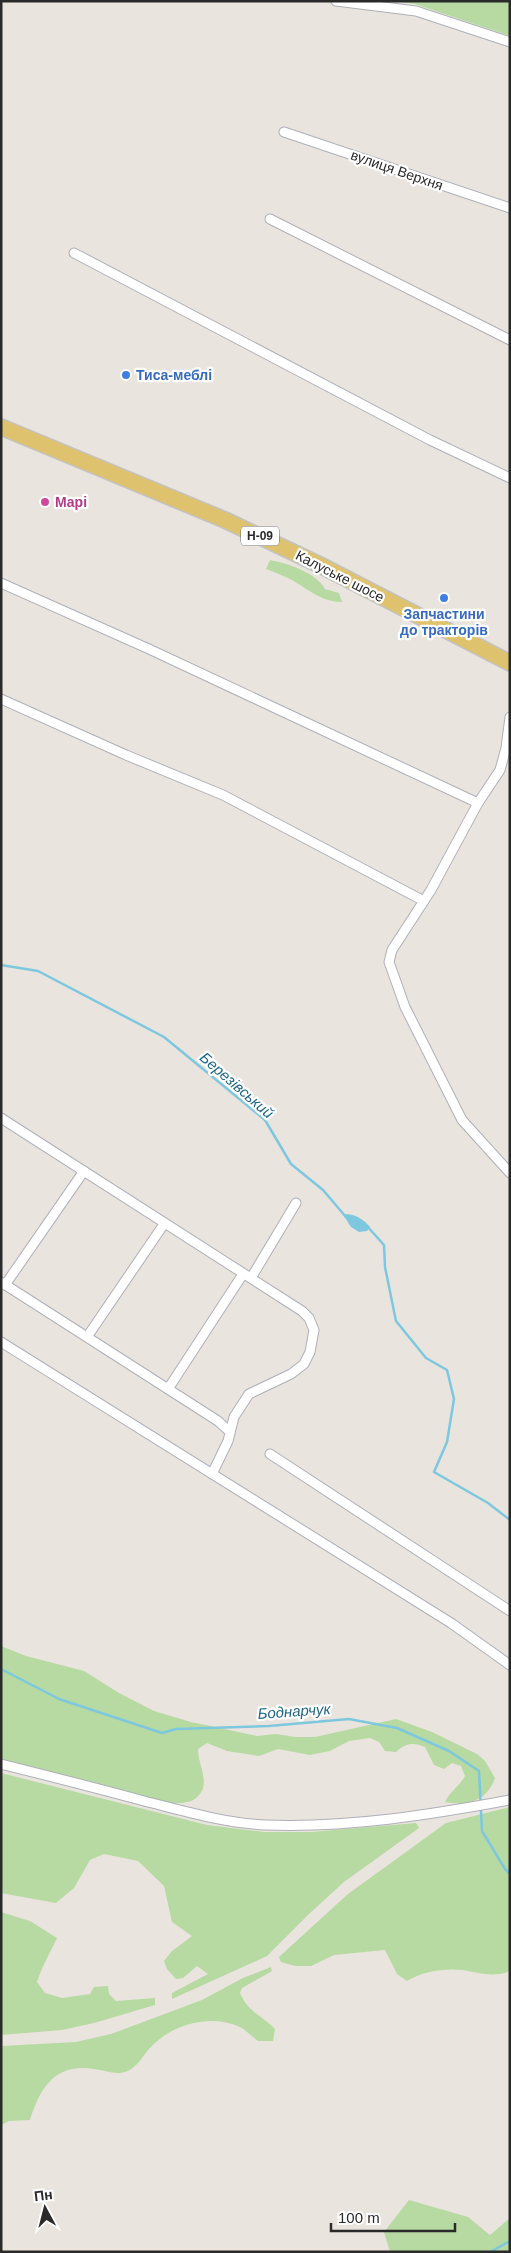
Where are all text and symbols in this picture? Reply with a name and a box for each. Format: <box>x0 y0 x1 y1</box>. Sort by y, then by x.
street label: вулиця Верхня <box>349 147 445 193</box>
place label: Тиса-меблі <box>136 367 212 383</box>
marker: Тиса-меблі <box>120 369 132 381</box>
place label: Марі <box>55 494 87 510</box>
marker: Марі <box>39 496 51 508</box>
road number: Н-09 <box>241 526 279 546</box>
street label: Калуське шосе <box>293 547 387 605</box>
marker: Запчастини до тракторів <box>438 592 450 604</box>
place label: Запчастини до тракторів <box>400 606 488 638</box>
water label: Березівський <box>197 1049 278 1122</box>
water label: Боднарчук <box>257 1700 332 1722</box>
north arrow <box>20 2183 70 2233</box>
text: Пн <box>33 2186 54 2204</box>
scale bar <box>331 2200 455 2232</box>
text: 100 m <box>338 2209 380 2226</box>

